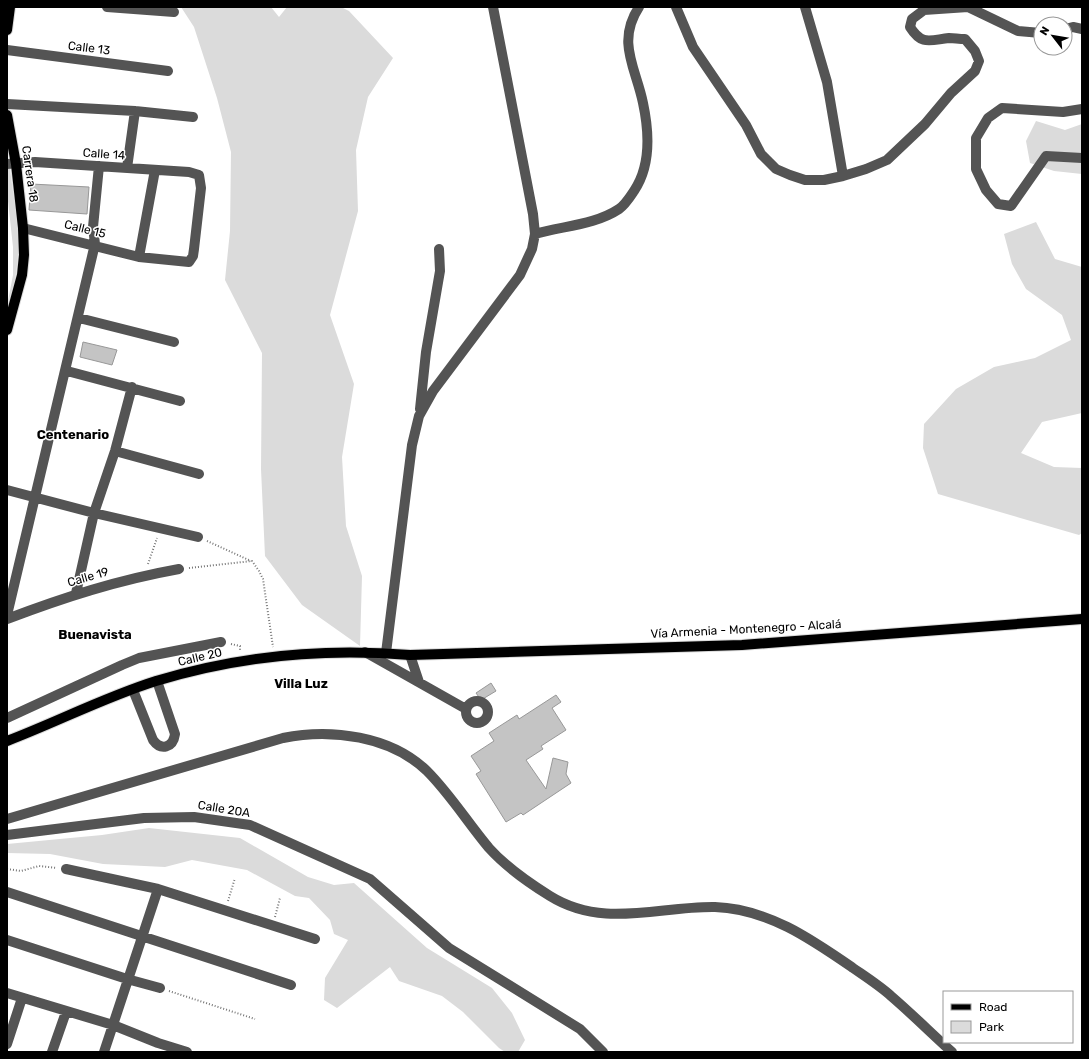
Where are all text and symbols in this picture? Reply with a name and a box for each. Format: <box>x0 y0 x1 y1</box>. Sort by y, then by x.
north arrow <box>1033 16 1073 56</box>
text: N <box>1037 24 1053 38</box>
street label: Calle 13 <box>67 38 111 58</box>
street label: Carrera 18 <box>19 145 41 203</box>
street label: Calle 14 <box>82 146 126 163</box>
street label: Calle 15 <box>63 217 107 241</box>
district label: Centenario <box>37 427 109 442</box>
street label: Calle 19 <box>66 564 110 590</box>
street label: Vía Armenia - Montenegro - Alcalá <box>650 617 842 641</box>
district label: Buenavista <box>58 627 132 642</box>
street label: Calle 20 <box>177 645 223 669</box>
district label: Villa Luz <box>274 676 328 691</box>
street label: Calle 20A <box>197 798 251 820</box>
legend <box>943 991 1073 1043</box>
text: Road <box>979 1000 1007 1014</box>
text: Park <box>979 1020 1005 1034</box>

